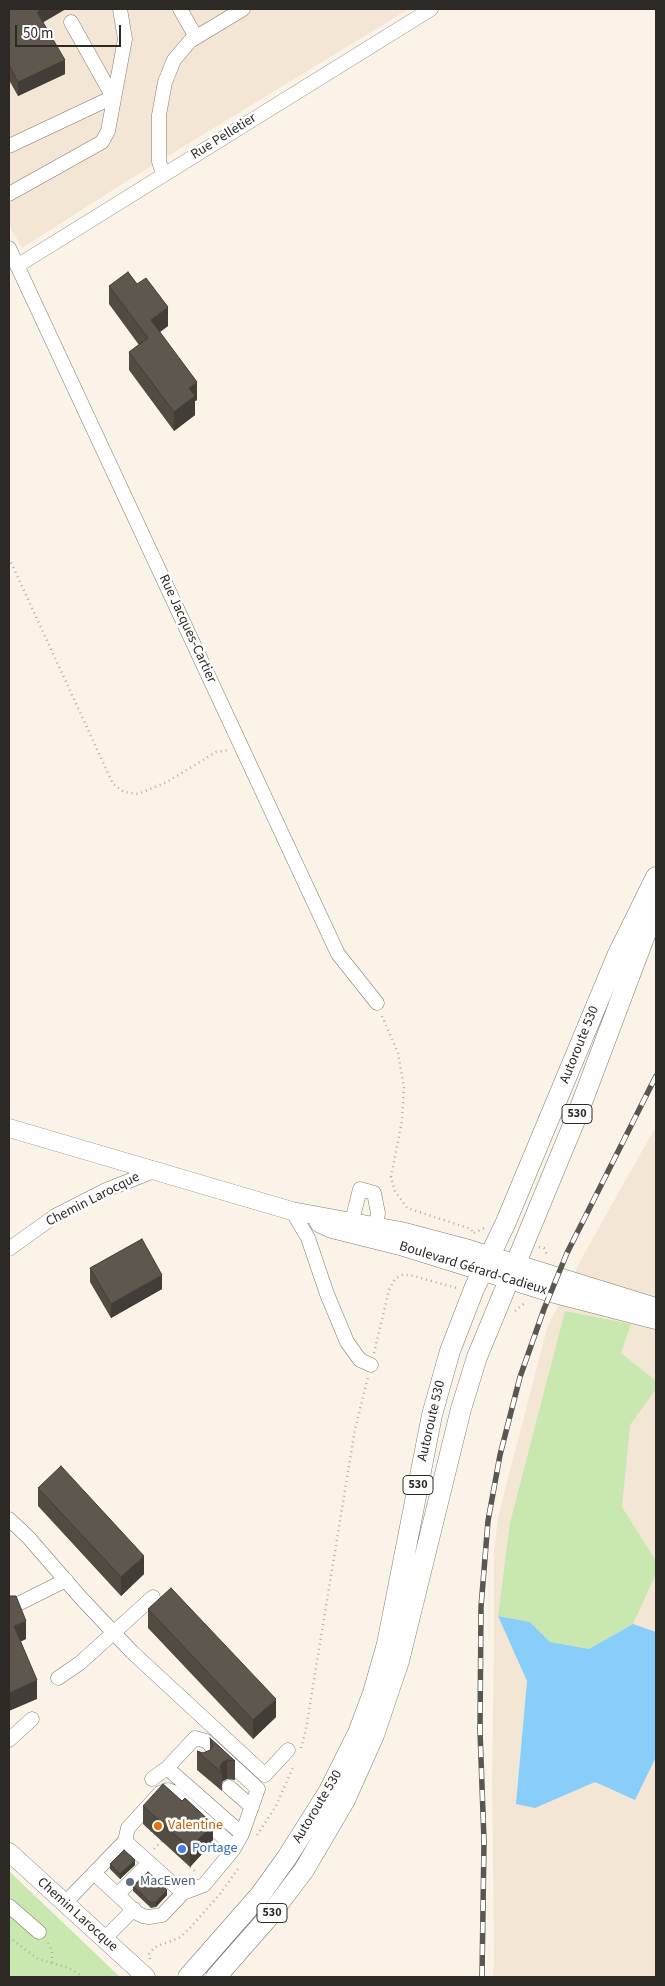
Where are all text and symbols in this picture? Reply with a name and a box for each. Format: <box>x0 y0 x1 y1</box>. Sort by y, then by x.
scale bar <box>18 15 124 47</box>
text: 50 m <box>23 23 53 44</box>
street label: Rue Pelletier <box>188 110 260 164</box>
street label: Rue Jacques-Cartier <box>155 572 219 686</box>
street label: Autoroute 530 <box>557 1004 603 1086</box>
road number: 530 <box>562 1104 592 1124</box>
street label: Chemin Larocque <box>43 1169 143 1231</box>
street label: Boulevard Gérard-Cadieux <box>397 1238 549 1300</box>
street label: Autoroute 530 <box>415 1379 449 1463</box>
road number: 530 <box>403 1476 433 1494</box>
street label: Autoroute 530 <box>290 1767 346 1847</box>
place label: Valentine <box>168 1818 223 1834</box>
marker: Valentine <box>152 1820 164 1832</box>
place label: Portage <box>192 1841 237 1857</box>
marker: Portage <box>176 1843 188 1855</box>
street label: Chemin Larocque <box>33 1874 121 1956</box>
place label: MacEwen <box>140 1874 196 1890</box>
marker: MacEwen <box>124 1876 136 1888</box>
road number: 530 <box>257 1904 287 1922</box>

